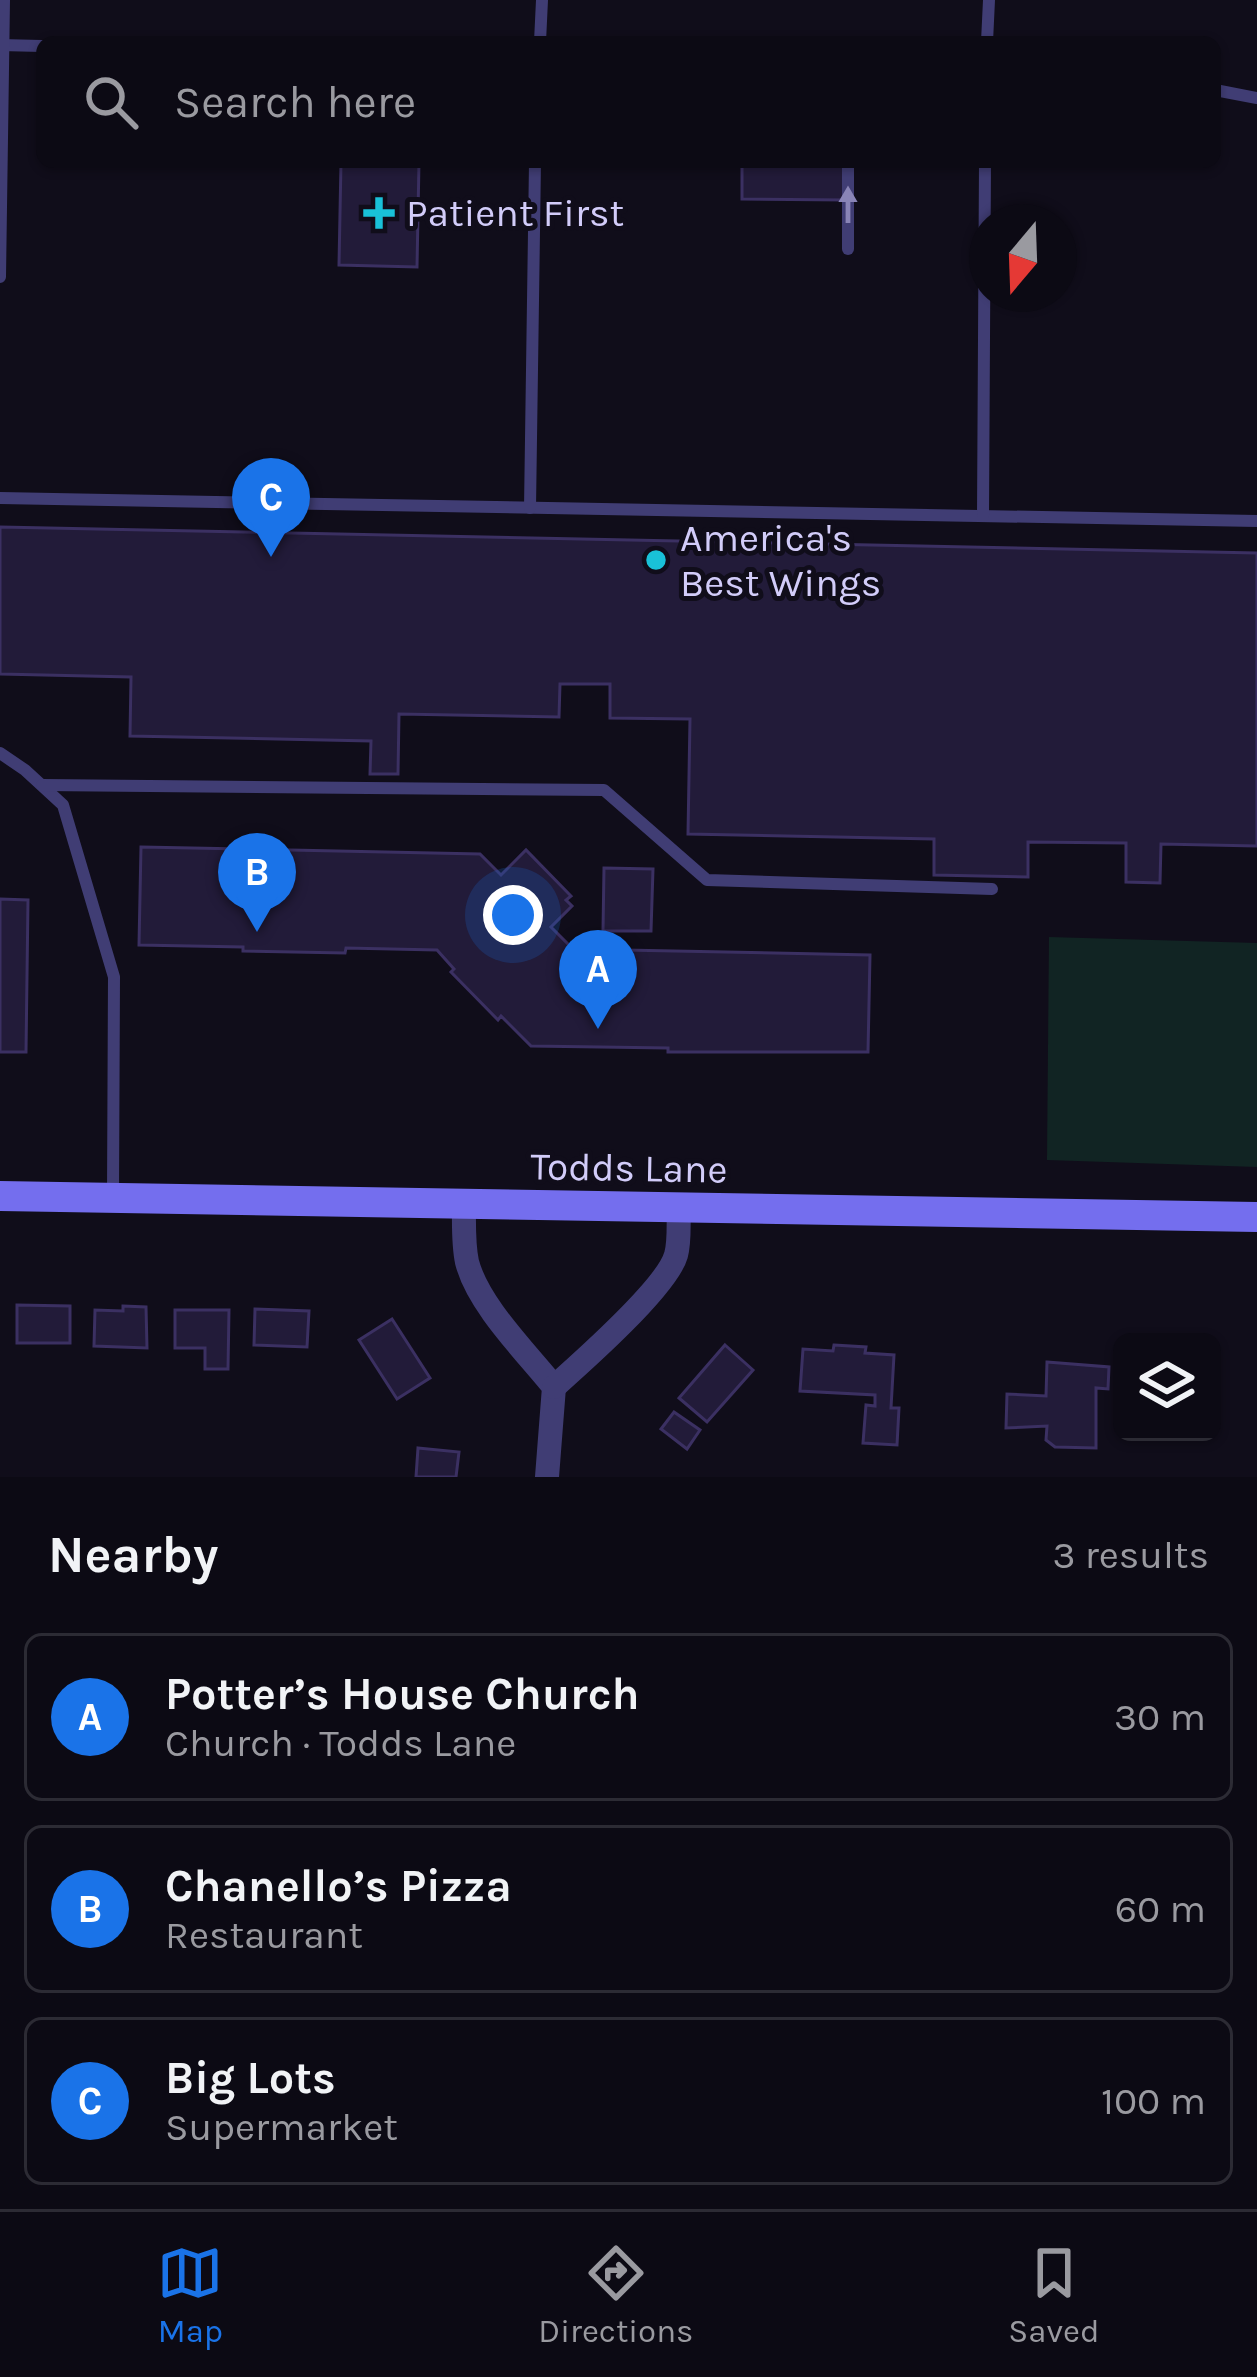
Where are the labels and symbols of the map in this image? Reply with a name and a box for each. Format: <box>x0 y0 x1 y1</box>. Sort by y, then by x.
one-way arrow <box>838 185 858 223</box>
place label: Patient First <box>406 190 624 236</box>
marker: Patient First <box>363 197 395 229</box>
north arrow <box>969 204 1077 312</box>
pin: C <box>232 458 310 557</box>
place label: America's Best Wings <box>680 515 881 606</box>
marker: America's Best Wings <box>643 547 669 573</box>
pin: B <box>218 833 296 932</box>
your location <box>483 885 543 945</box>
pin: A <box>559 930 637 1029</box>
street label: Todds Lane <box>530 1143 728 1193</box>

